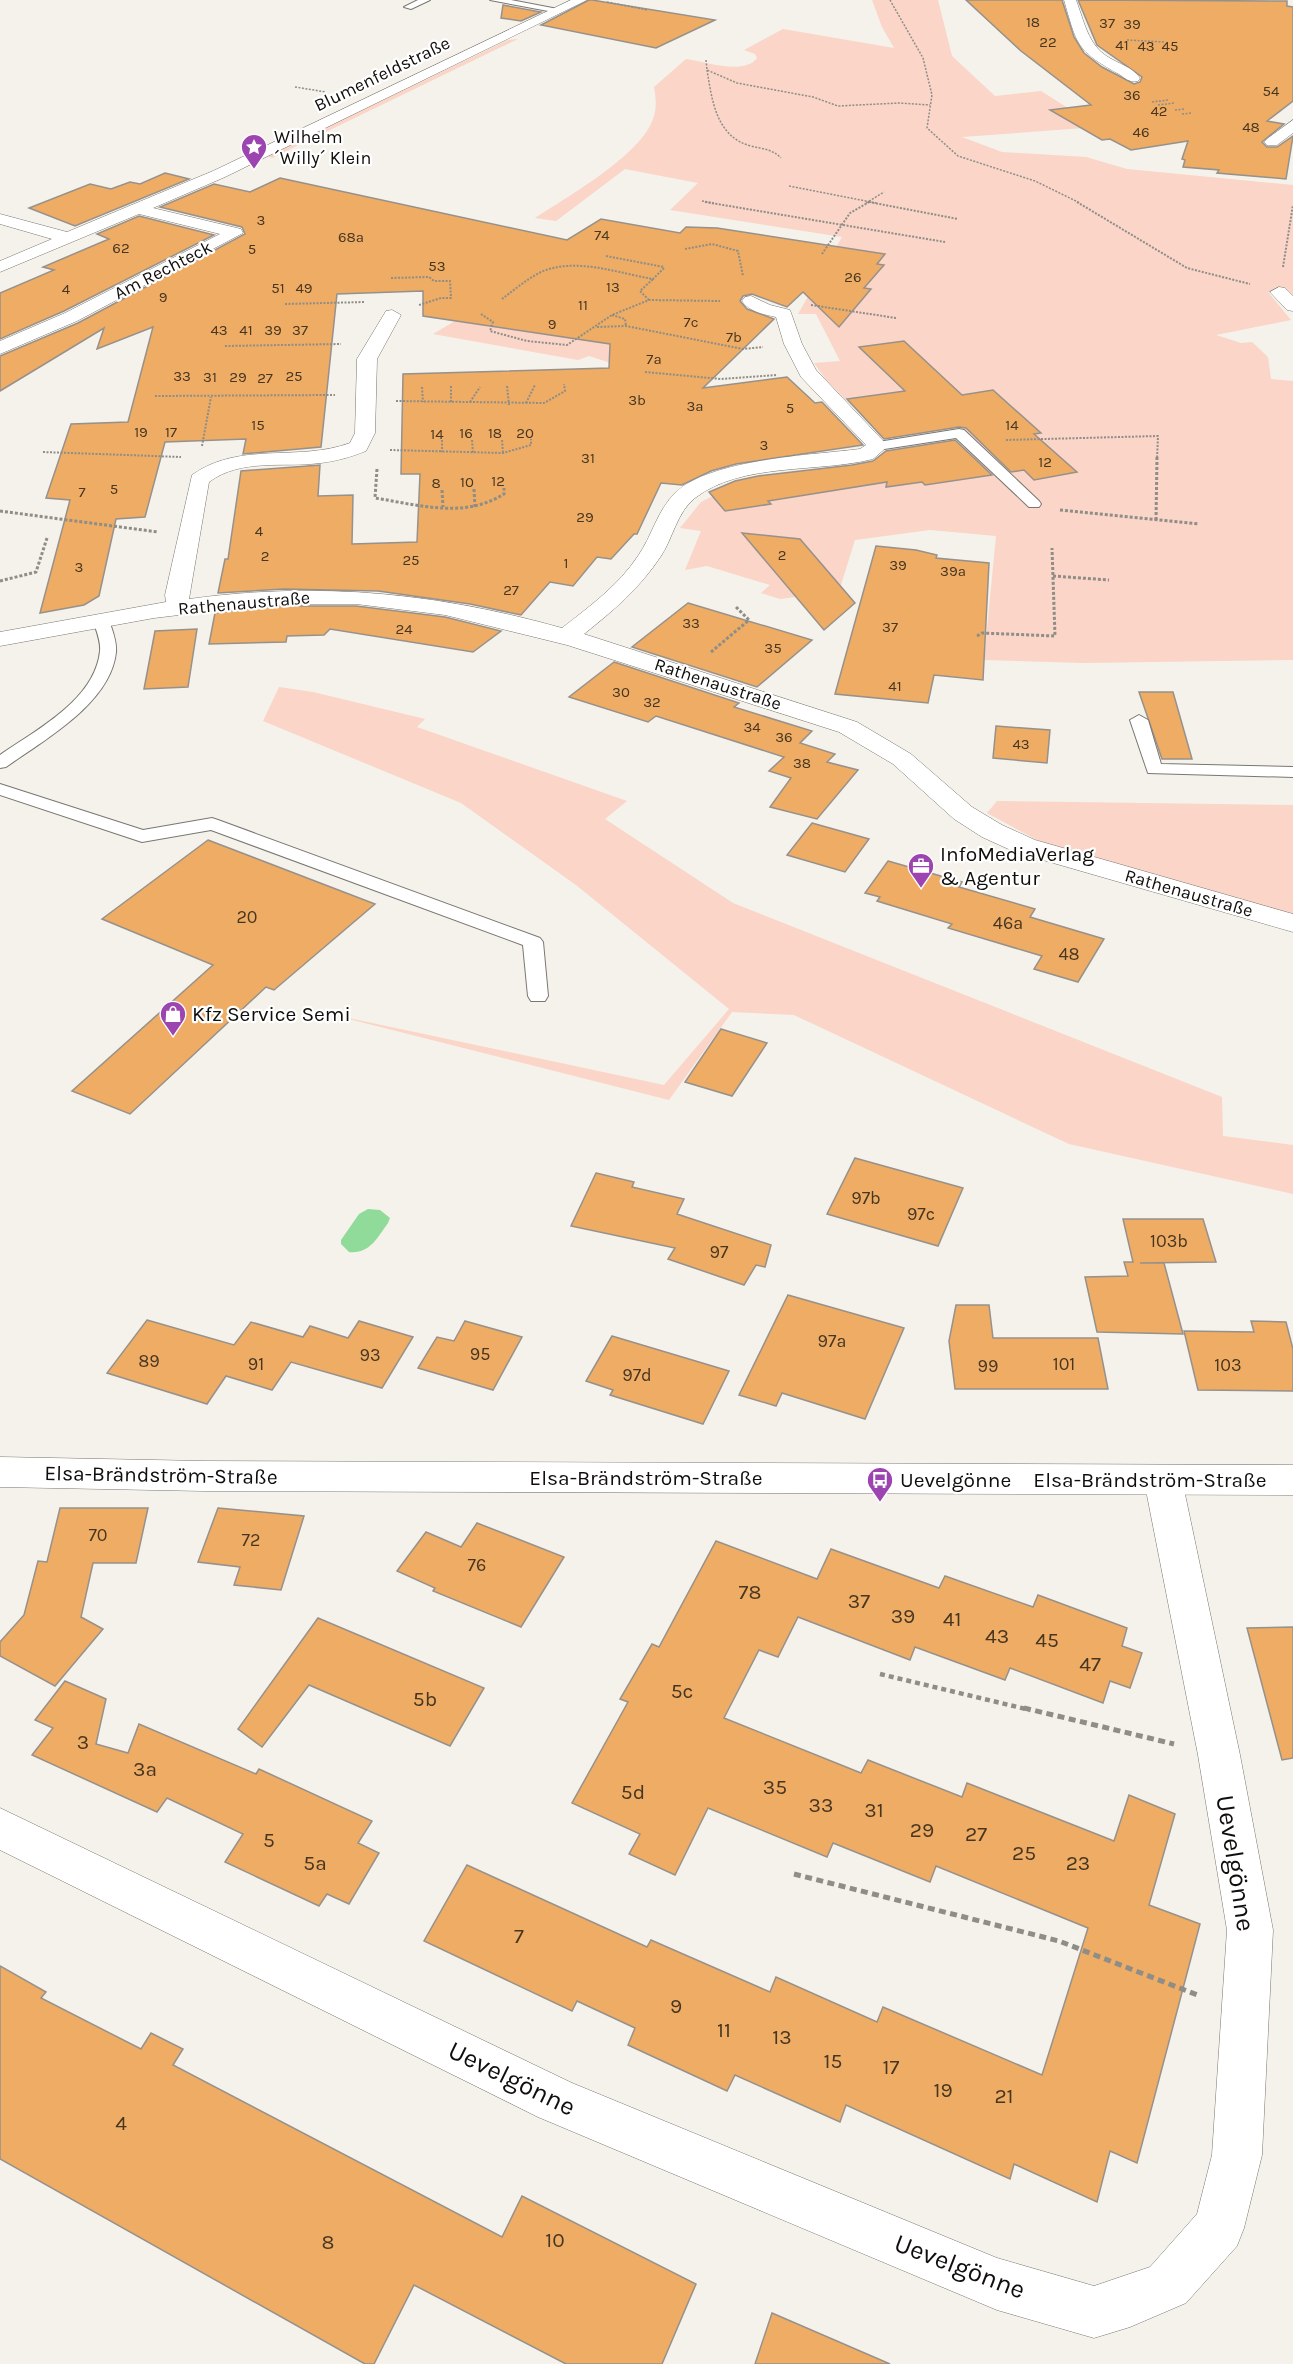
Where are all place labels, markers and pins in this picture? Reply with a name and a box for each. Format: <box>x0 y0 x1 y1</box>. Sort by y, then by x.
place label: Wilhelm ´Willy´ Klein <box>274 126 371 169</box>
place icon: Wilhelm ´Willy´ Klein <box>239 132 269 170</box>
place label: InfoMediaVerlag & Agentur <box>940 842 1094 890</box>
office icon: InfoMediaVerlag & Agentur <box>906 851 936 889</box>
shop icon: Kfz Service Semi <box>158 999 188 1037</box>
place label: Kfz Service Semi <box>192 1002 351 1026</box>
bus stop icon: Uevelgönne <box>865 1465 895 1503</box>
place label: Uevelgönne <box>900 1468 1011 1492</box>

